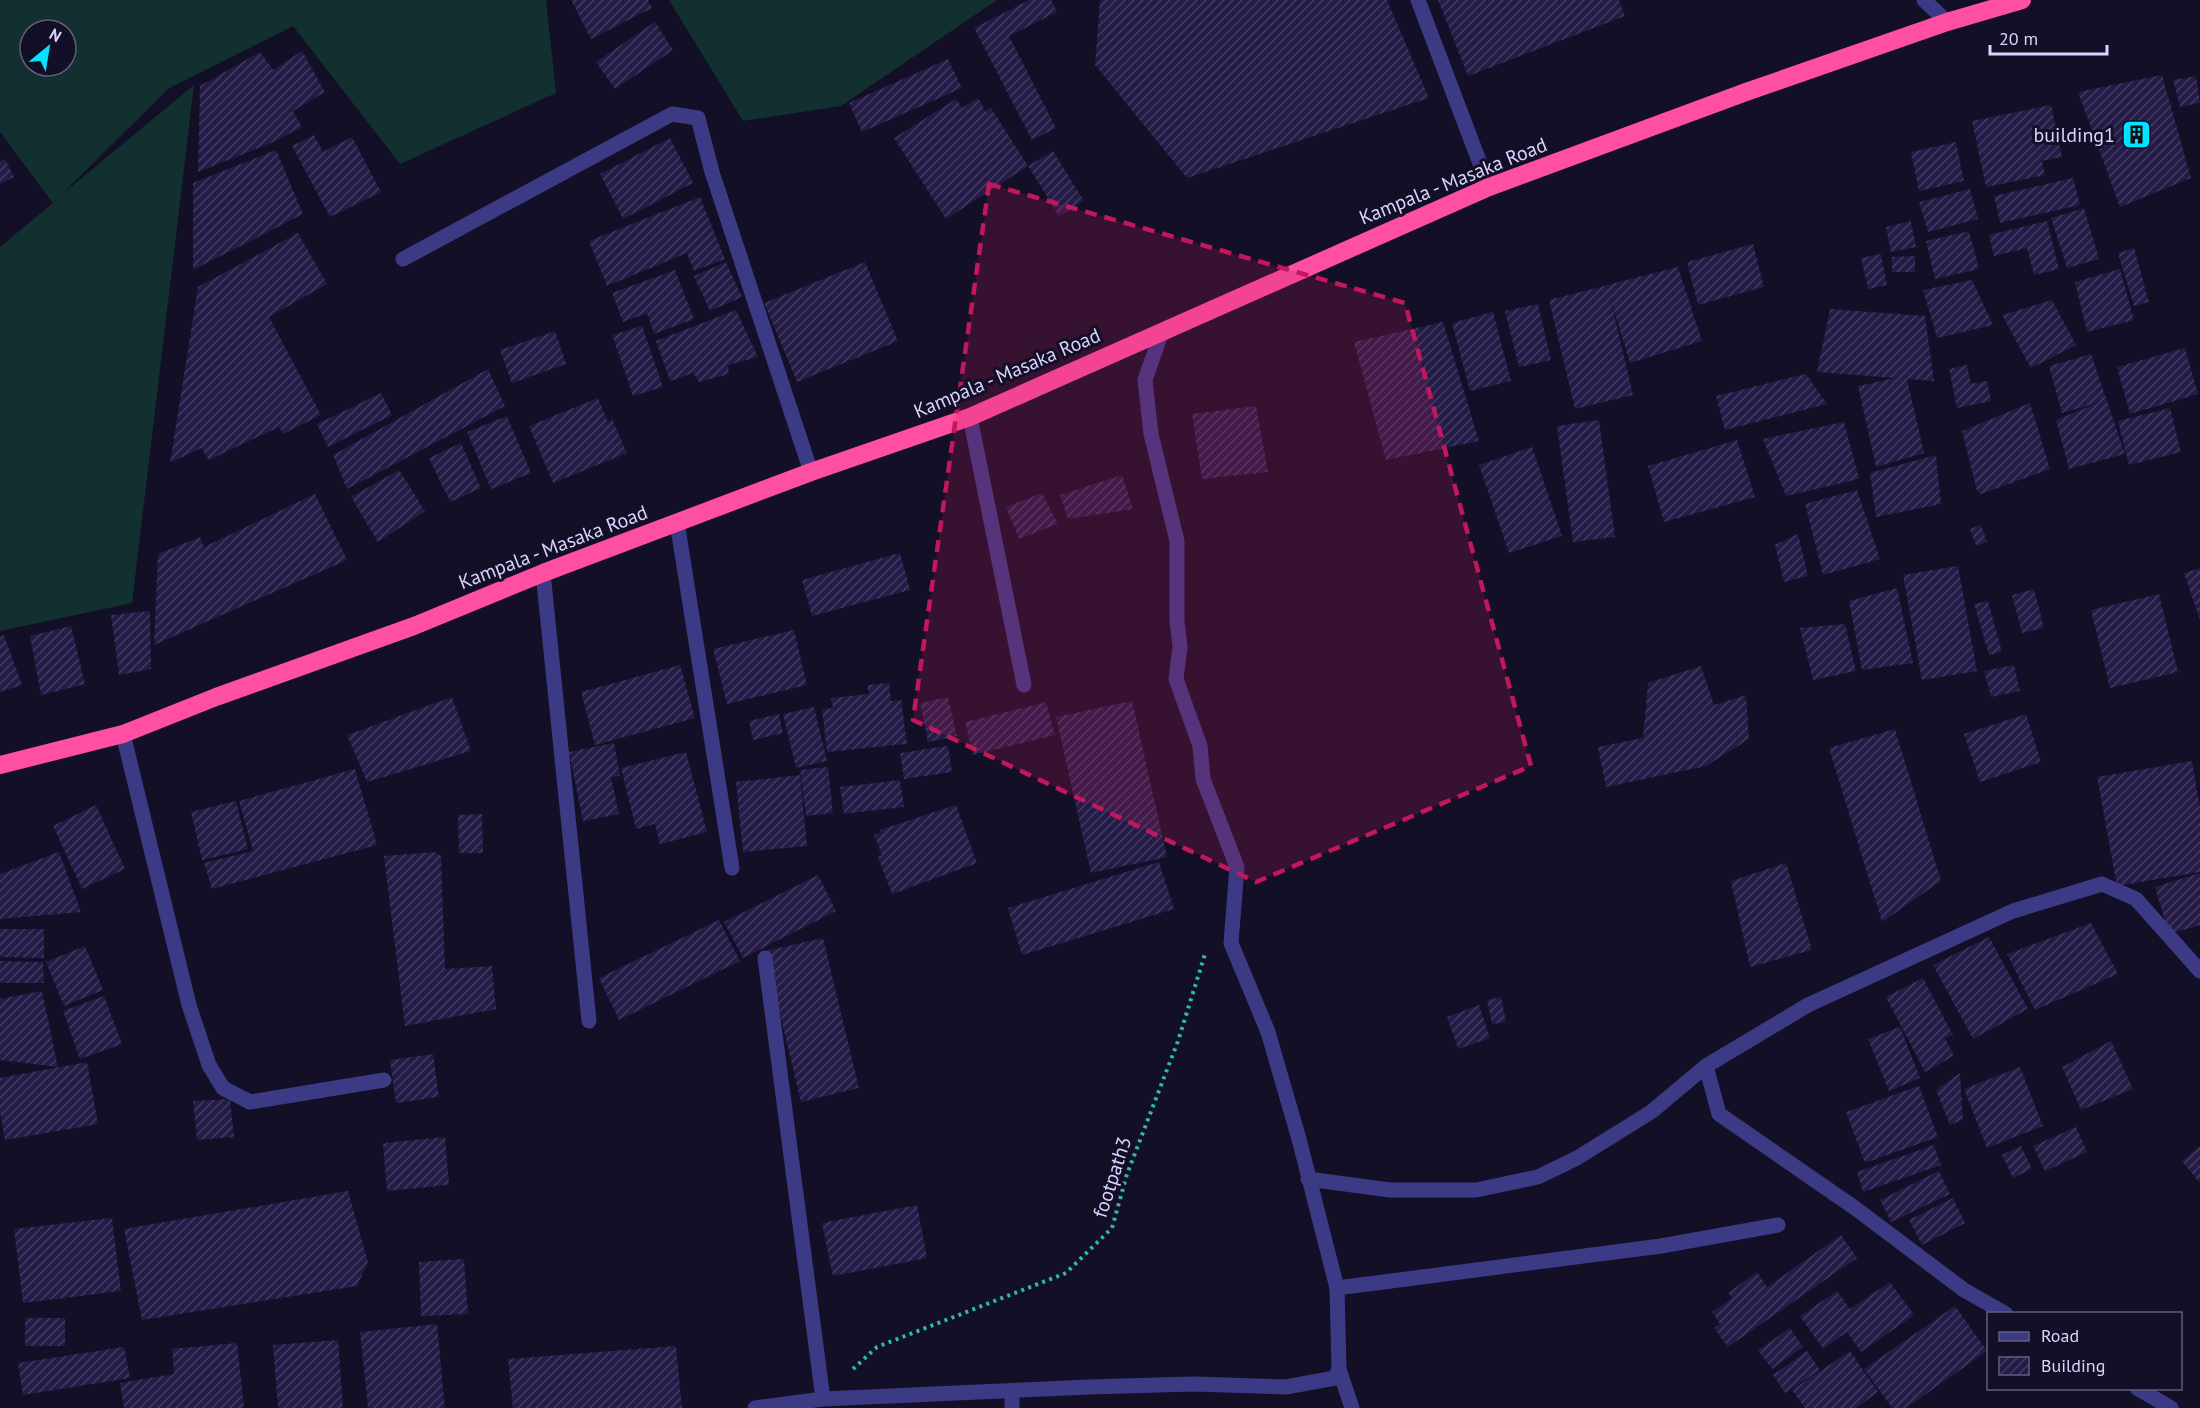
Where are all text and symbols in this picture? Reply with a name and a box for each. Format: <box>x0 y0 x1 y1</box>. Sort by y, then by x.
north arrow <box>18 18 78 78</box>
scale bar <box>1990 18 2107 56</box>
text: N <box>46 24 65 46</box>
text: 20 m <box>1999 27 2038 50</box>
building icon: building1 <box>2120 119 2152 151</box>
place label: building1 <box>2034 122 2115 148</box>
street label: Kampala - Masaka Road <box>1355 131 1551 231</box>
street label: Kampala - Masaka Road <box>910 322 1104 424</box>
street label: Kampala - Masaka Road <box>455 499 651 595</box>
street label: footpath3 <box>1087 1133 1137 1221</box>
legend <box>1987 1312 2182 1390</box>
text: Road <box>2041 1324 2079 1347</box>
text: Building <box>2041 1354 2105 1377</box>

